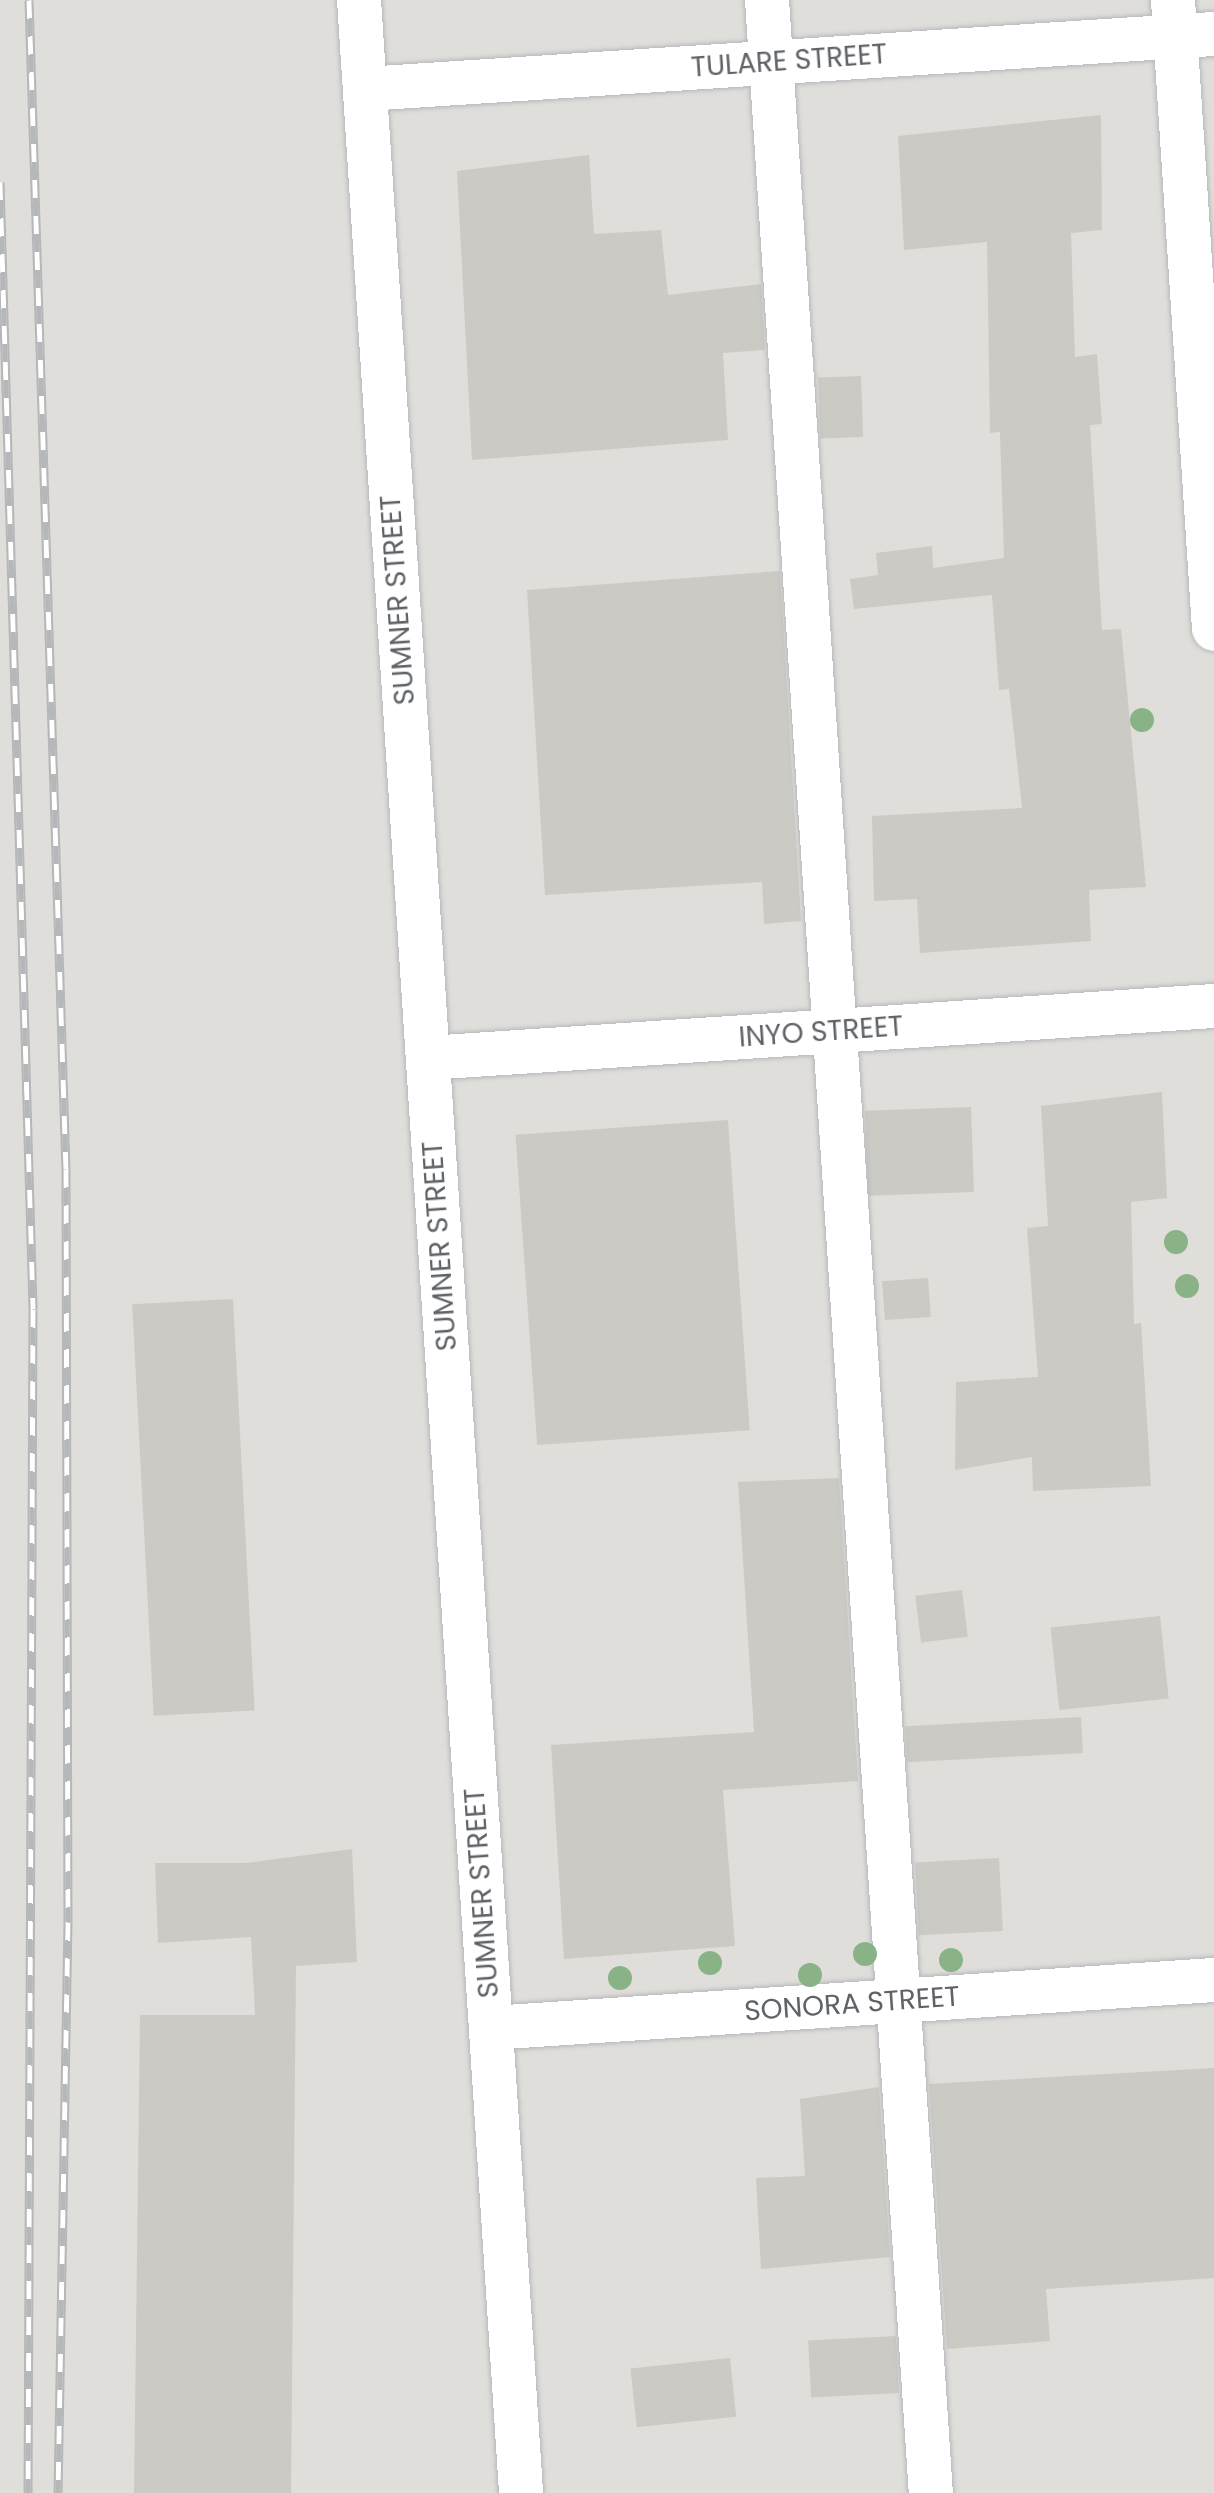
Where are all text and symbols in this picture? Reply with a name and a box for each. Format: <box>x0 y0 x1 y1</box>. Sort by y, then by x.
street label: TULARE STREET <box>690 37 888 85</box>
street label: SUMNER STREET <box>374 494 422 706</box>
street label: INYO STREET <box>738 1009 904 1055</box>
street label: SUMNER STREET <box>416 1140 464 1352</box>
street label: SUMNER STREET <box>458 1787 506 1999</box>
street label: SONORA STREET <box>743 1980 961 2028</box>

